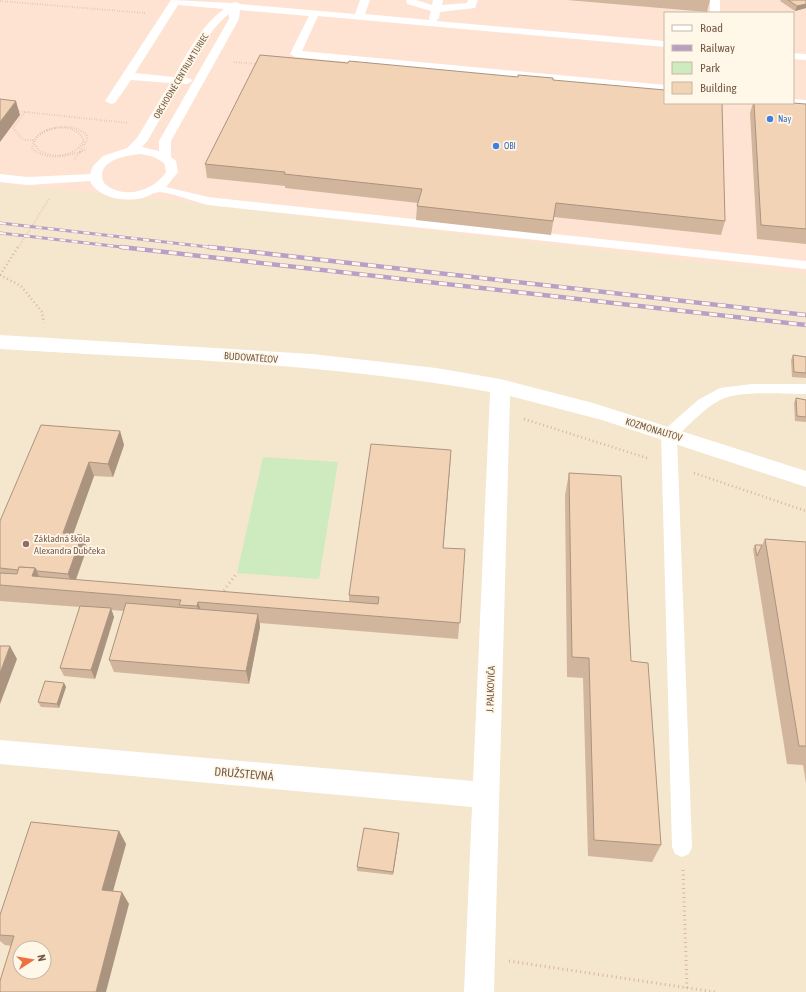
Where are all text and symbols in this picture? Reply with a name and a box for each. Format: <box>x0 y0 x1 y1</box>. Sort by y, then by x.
legend <box>664 12 794 104</box>
text: Road <box>700 21 723 35</box>
street label: OBCHODNÉ CENTRUM TURIEC <box>152 32 210 120</box>
text: Railway <box>700 41 735 55</box>
text: Park <box>700 61 721 75</box>
text: Building <box>700 81 738 95</box>
marker: Nay <box>765 114 775 124</box>
place label: Nay <box>778 114 791 124</box>
marker: OBI <box>491 141 501 151</box>
place label: OBI <box>504 141 516 151</box>
street label: BUDOVATEĽOV <box>224 350 278 365</box>
street label: KOZMONAUTOV <box>624 416 684 443</box>
place label: Základná škola Alexandra Dubčeka <box>34 533 106 556</box>
marker: Základná škola Alexandra Dubčeka <box>21 539 31 549</box>
street label: J. PALKOVIČA <box>484 665 497 713</box>
street label: DRUŽSTEVNÁ <box>214 764 274 784</box>
north arrow <box>12 940 52 980</box>
text: N <box>35 953 48 962</box>

